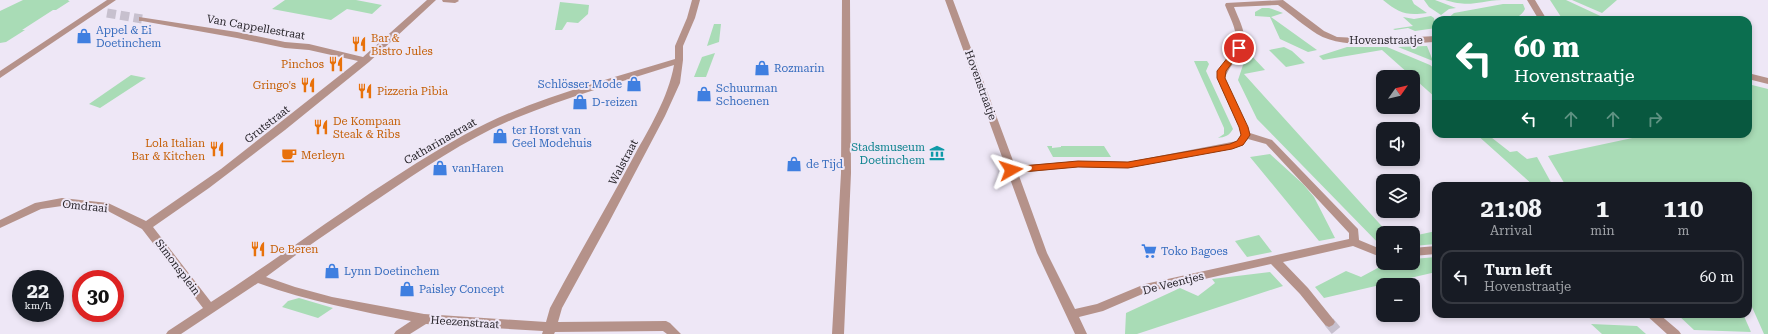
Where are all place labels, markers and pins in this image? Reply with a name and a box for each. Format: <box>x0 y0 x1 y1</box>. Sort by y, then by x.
place label: Appel & Ei Doetinchem <box>96 24 161 50</box>
shop icon: Appel & Ei Doetinchem <box>75 27 93 45</box>
pin <box>1222 31 1256 65</box>
place label: Bar & Bistro Jules <box>371 32 433 58</box>
restaurant icon: Bar & Bistro Jules <box>350 35 368 53</box>
restaurant icon: Pinchos <box>327 55 345 73</box>
place label: Pinchos <box>281 58 324 71</box>
shop icon: Rozmarin <box>753 59 771 77</box>
place label: Rozmarin <box>774 62 825 75</box>
shop icon: Schlösser Mode <box>625 75 643 93</box>
restaurant icon: Gringo's <box>299 76 317 94</box>
place label: Schlösser Mode <box>538 78 622 91</box>
place label: Gringo's <box>253 79 296 92</box>
restaurant icon: Pizzeria Pibia <box>356 82 374 100</box>
place label: Schuurman Schoenen <box>716 82 778 108</box>
place label: Pizzeria Pibia <box>377 85 448 98</box>
shop icon: Schuurman Schoenen <box>695 85 713 103</box>
shop icon: D-reizen <box>571 93 589 111</box>
place label: D-reizen <box>592 96 638 109</box>
place label: De Kompaan Steak & Ribs <box>333 115 401 141</box>
restaurant icon: De Kompaan Steak & Ribs <box>312 118 330 136</box>
place label: ter Horst van Geel Modehuis <box>512 124 592 150</box>
shop icon: ter Horst van Geel Modehuis <box>491 127 509 145</box>
place label: Lola Italian Bar & Kitchen <box>132 137 205 163</box>
restaurant icon: Lola Italian Bar & Kitchen <box>208 140 226 158</box>
place label: Stadsmuseum Doetinchem <box>851 141 925 167</box>
museum icon: Stadsmuseum Doetinchem <box>928 144 946 162</box>
cafe icon: Merleyn <box>280 146 298 164</box>
place label: Merleyn <box>301 149 345 162</box>
shop icon: de Tijd <box>785 155 803 173</box>
place label: de Tijd <box>806 158 843 171</box>
shop icon: vanHaren <box>431 159 449 177</box>
place label: vanHaren <box>452 162 504 175</box>
restaurant icon: De Beren <box>249 240 267 258</box>
supermarket icon: Toko Bagoes <box>1140 242 1158 260</box>
place label: De Beren <box>270 243 318 256</box>
place label: Toko Bagoes <box>1161 245 1228 258</box>
shop icon: Lynn Doetinchem <box>323 262 341 280</box>
place label: Lynn Doetinchem <box>344 265 440 278</box>
shop icon: Paisley Concept <box>398 280 416 298</box>
place label: Paisley Concept <box>419 283 504 296</box>

